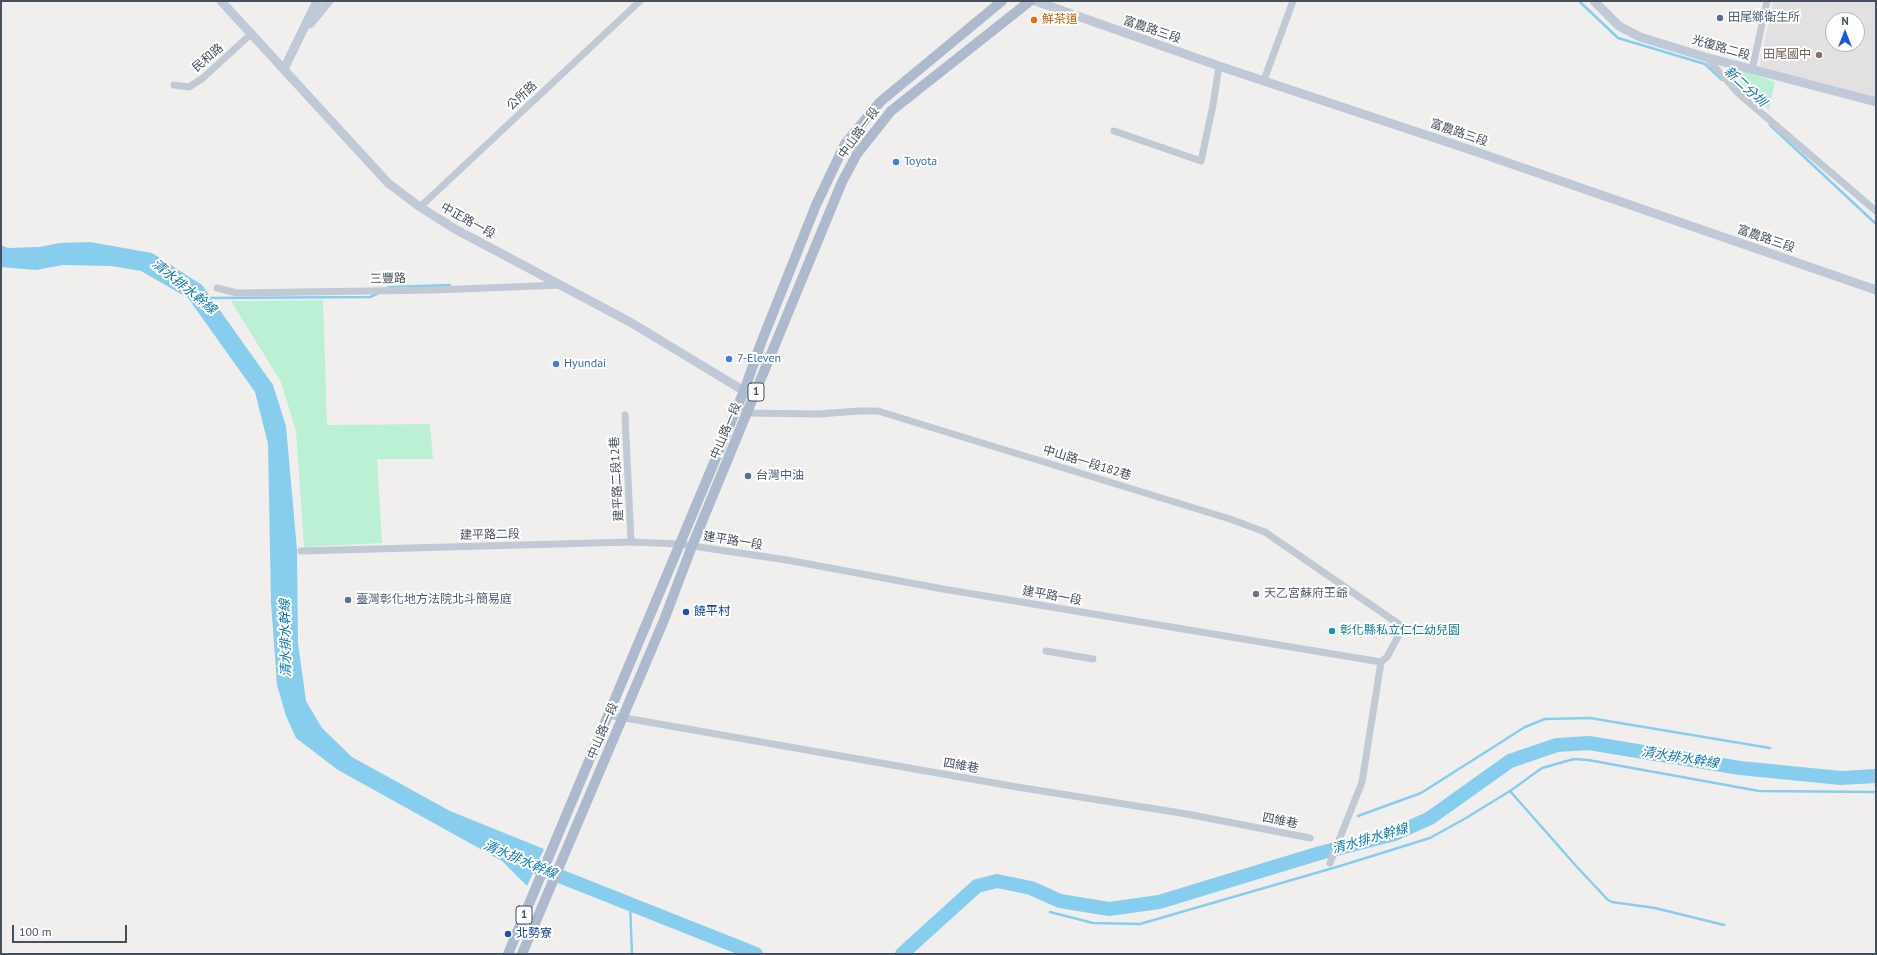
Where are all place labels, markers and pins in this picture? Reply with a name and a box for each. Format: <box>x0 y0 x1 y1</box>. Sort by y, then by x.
place label: 田尾鄉衛生所 <box>1728 11 1800 25</box>
place label: 鮮茶道 <box>1042 13 1078 27</box>
marker: 田尾鄉衛生所 <box>1715 13 1725 23</box>
marker: 鮮茶道 <box>1029 15 1039 25</box>
place label: 田尾國中 <box>1763 48 1811 62</box>
marker: 田尾國中 <box>1814 50 1824 60</box>
place label: Toyota <box>904 155 937 169</box>
marker: Toyota <box>891 157 901 167</box>
place label: 7-Eleven <box>737 352 781 366</box>
marker: 7-Eleven <box>724 354 734 364</box>
place label: Hyundai <box>564 357 606 371</box>
marker: Hyundai <box>551 359 561 369</box>
place label: 台灣中油 <box>756 469 804 483</box>
marker: 台灣中油 <box>743 471 753 481</box>
place label: 天乙宮蘇府王爺 <box>1264 587 1348 601</box>
marker: 天乙宮蘇府王爺 <box>1251 589 1261 599</box>
place label: 臺灣彰化地方法院北斗簡易庭 <box>356 593 512 607</box>
marker: 臺灣彰化地方法院北斗簡易庭 <box>343 595 353 605</box>
place label: 饒平村 <box>694 605 730 619</box>
marker: 饒平村 <box>681 607 691 617</box>
place label: 彰化縣私立仁仁幼兒園 <box>1340 624 1460 638</box>
marker: 彰化縣私立仁仁幼兒園 <box>1327 626 1337 636</box>
place label: 北勢寮 <box>516 927 552 941</box>
marker: 北勢寮 <box>503 929 513 939</box>

